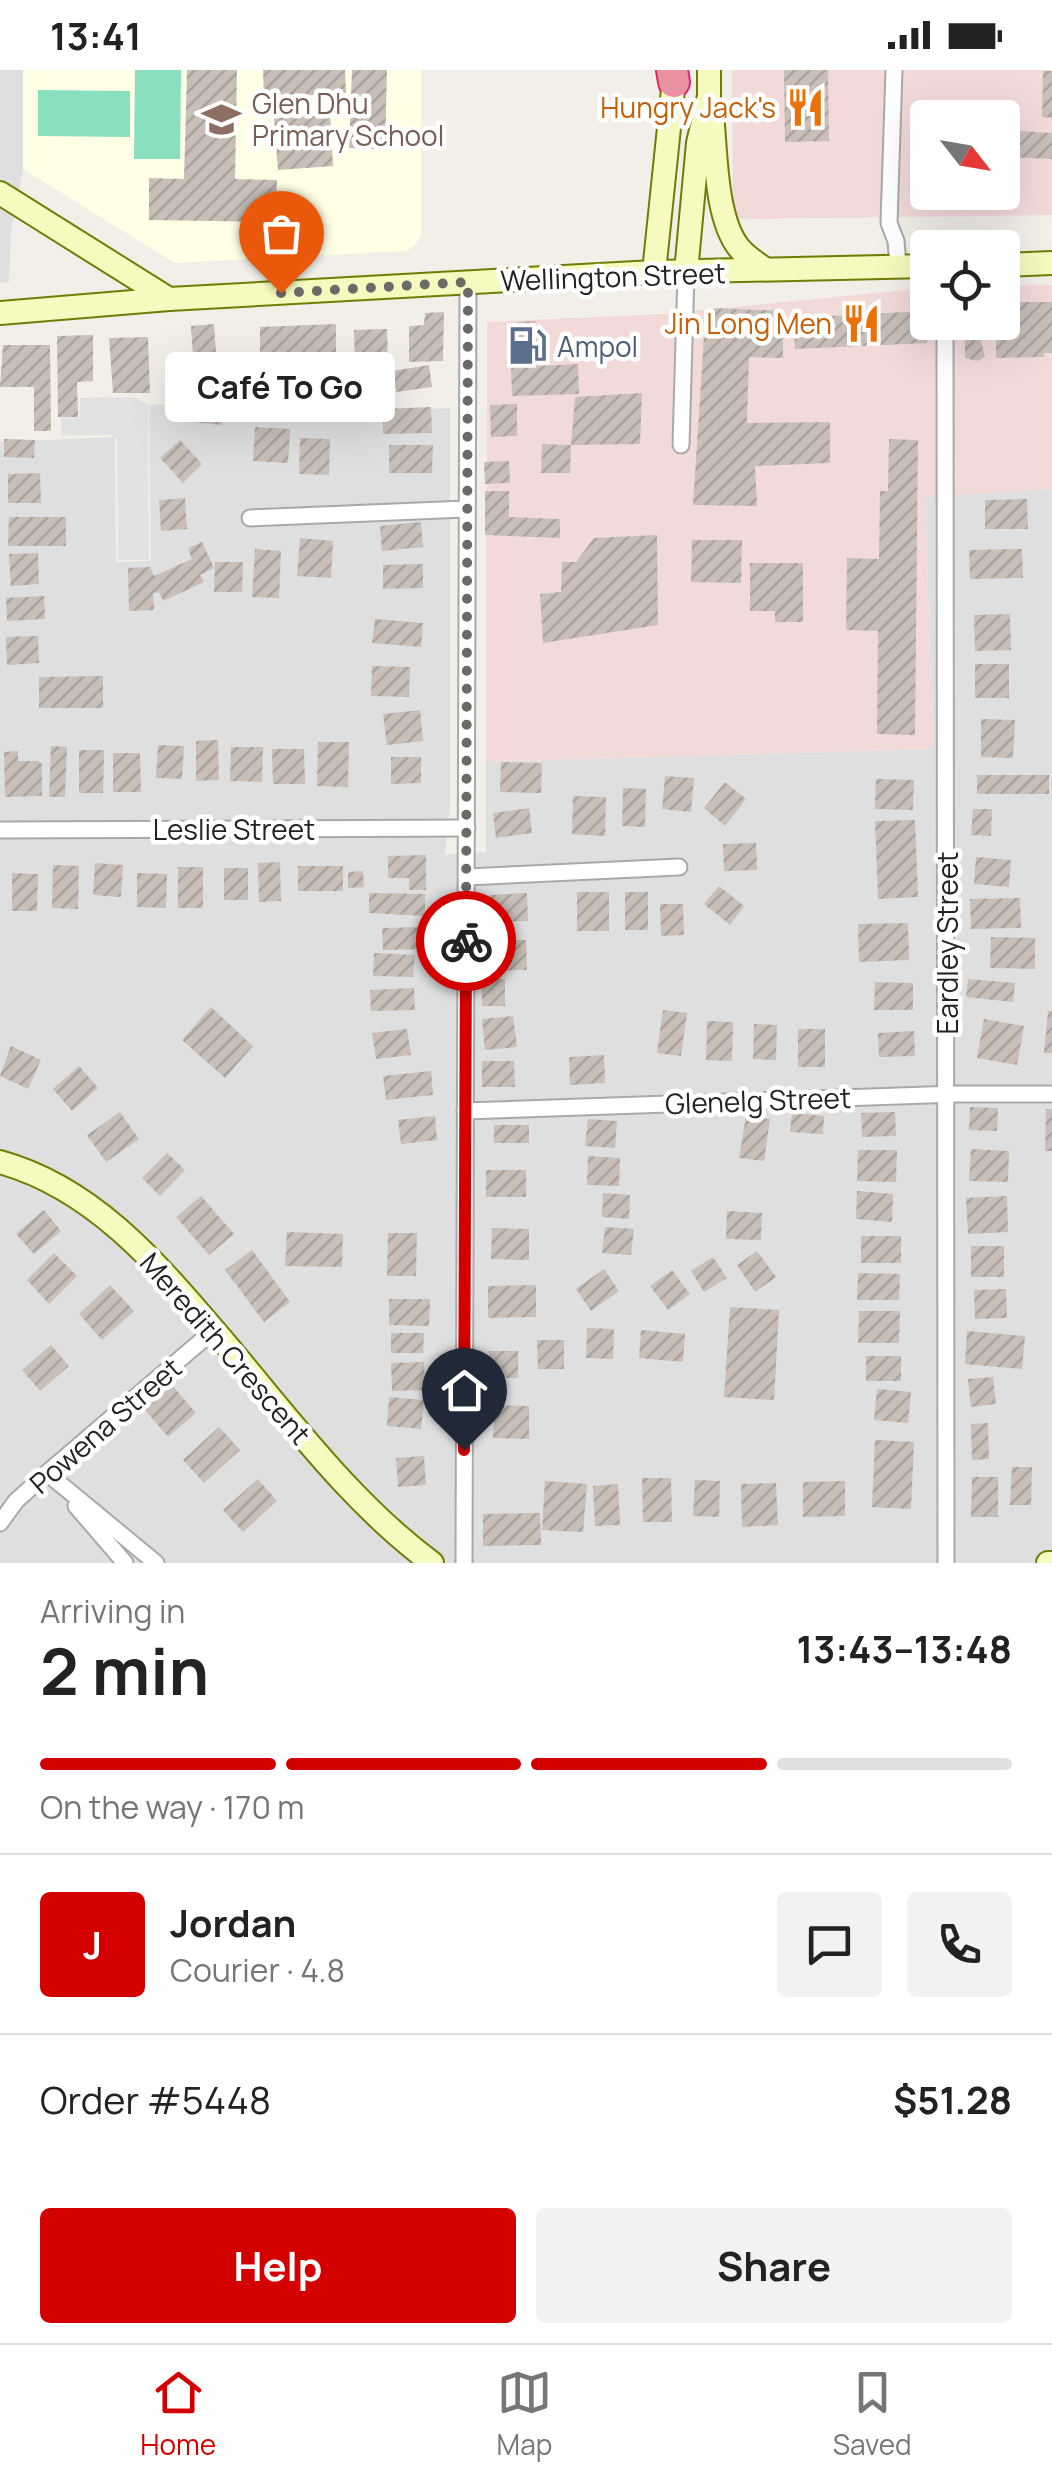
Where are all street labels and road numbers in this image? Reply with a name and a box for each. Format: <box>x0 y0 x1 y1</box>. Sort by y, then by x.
street label: Wellington Street <box>500 253 726 299</box>
street label: Leslie Street <box>153 810 315 848</box>
street label: Eardley Street <box>928 851 966 1035</box>
street label: Glenelg Street <box>664 1078 852 1122</box>
street label: Meredith Crescent <box>132 1244 320 1452</box>
street label: Powena Street <box>21 1348 189 1502</box>

